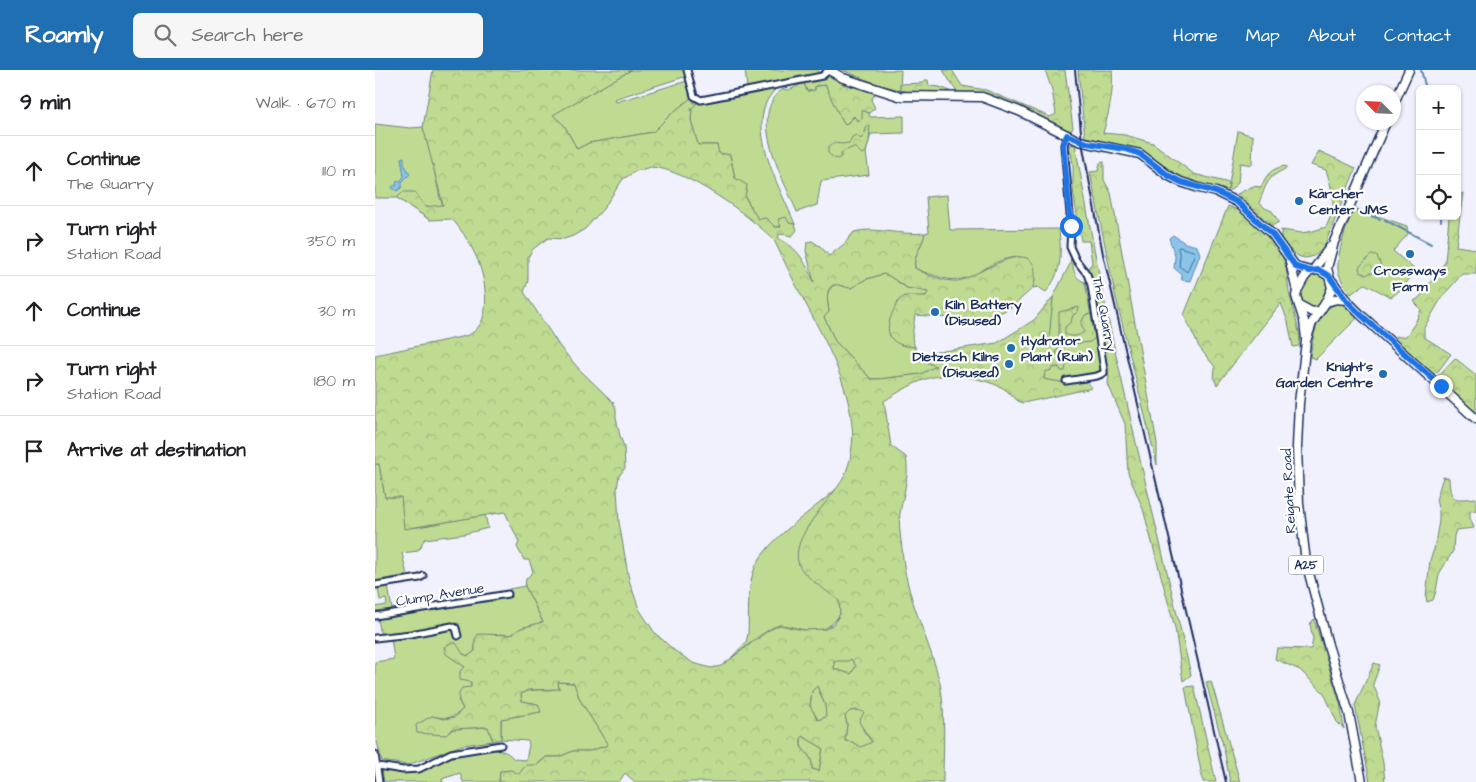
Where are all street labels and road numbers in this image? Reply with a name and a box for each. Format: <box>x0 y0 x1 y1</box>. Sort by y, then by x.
street label: The Quarry <box>1087 275 1121 354</box>
street label: Reigate Road <box>1277 448 1301 534</box>
road number: A25 <box>1289 556 1323 574</box>
street label: Clump Avenue <box>395 578 486 612</box>

